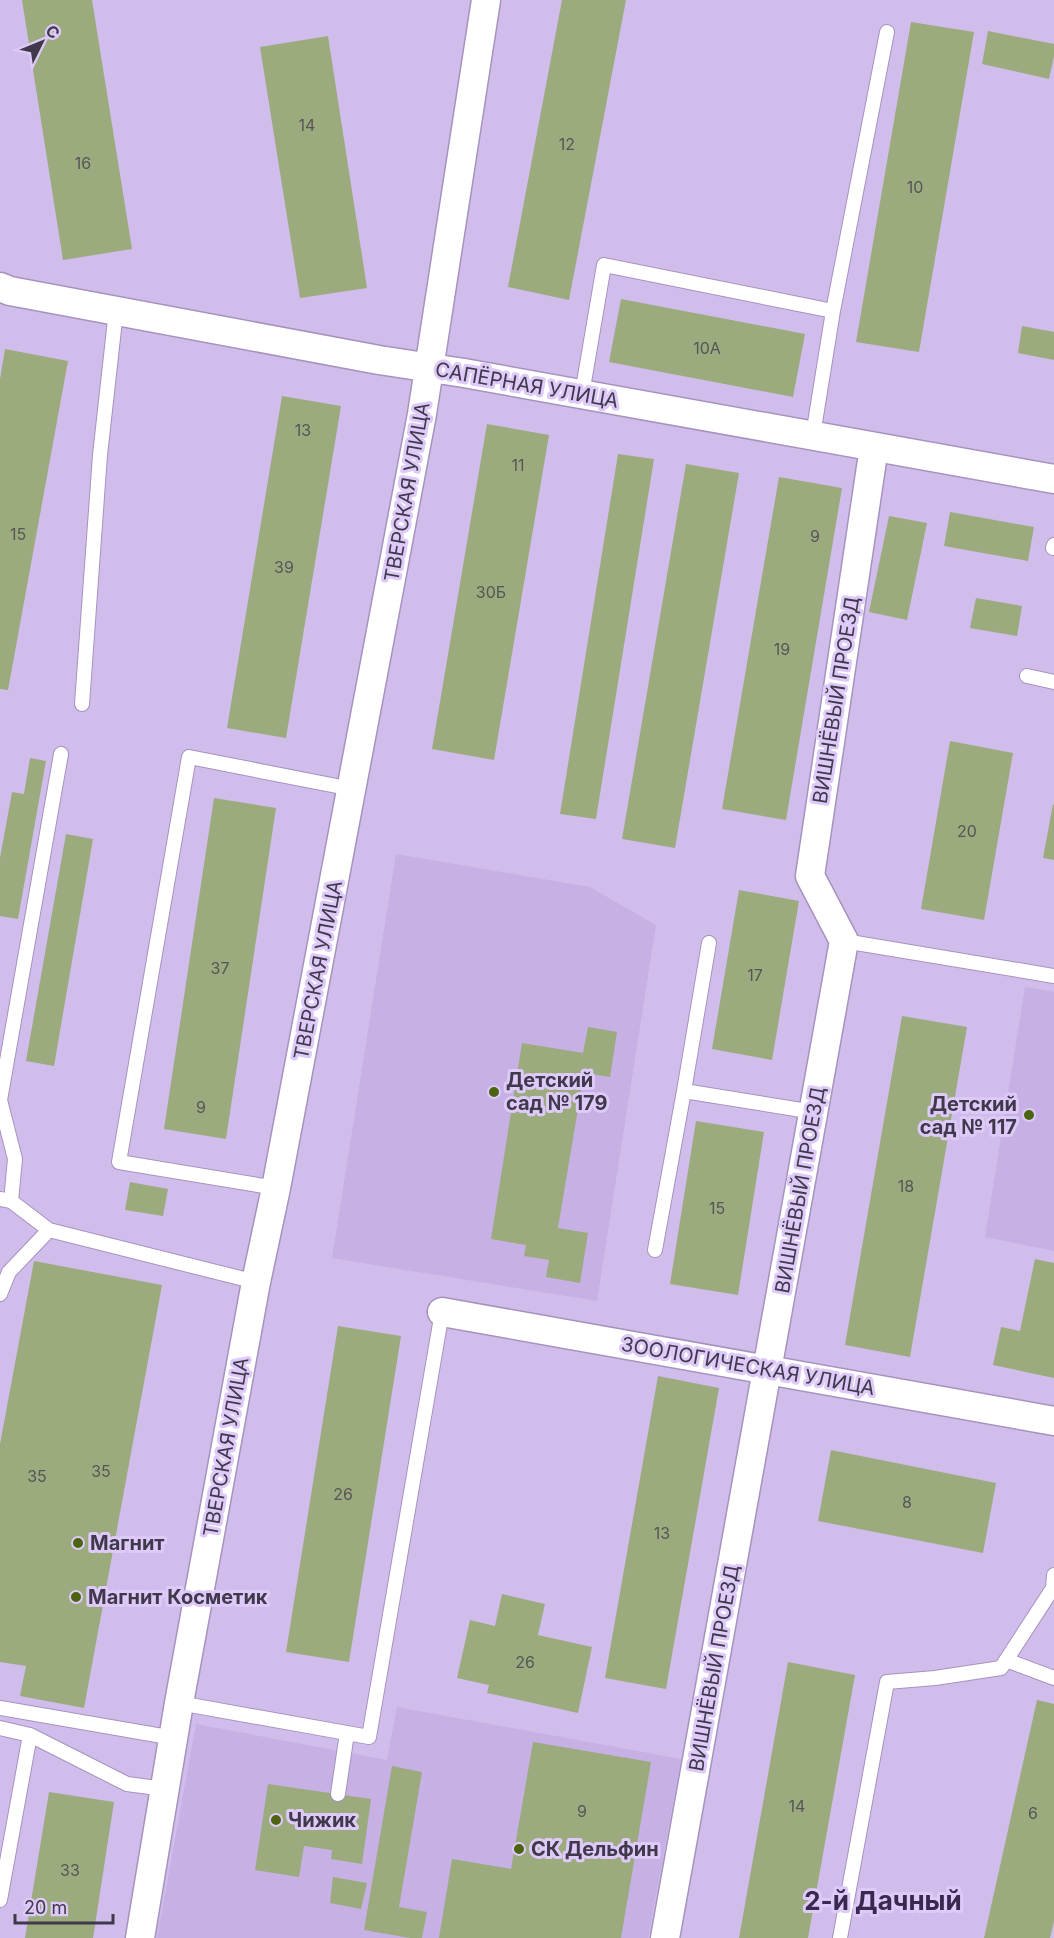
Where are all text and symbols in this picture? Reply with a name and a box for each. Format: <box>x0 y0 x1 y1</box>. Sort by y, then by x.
north arrow <box>12 12 72 72</box>
text: С <box>42 21 64 43</box>
house number: 14 <box>299 115 315 135</box>
house number: 12 <box>559 134 575 154</box>
house number: 16 <box>75 153 91 173</box>
house number: 10 <box>907 177 923 197</box>
house number: 10А <box>693 338 721 358</box>
street label: САПЁРНАЯ УЛИЦА <box>433 357 621 413</box>
street label: ТВЕРСКАЯ УЛИЦА <box>379 400 435 584</box>
house number: 13 <box>295 420 311 440</box>
house number: 11 <box>511 455 525 475</box>
house number: 15 <box>10 524 26 544</box>
house number: 9 <box>810 526 820 546</box>
house number: 39 <box>274 557 294 577</box>
house number: 30Б <box>476 582 506 602</box>
street label: ВИШНЁВЫЙ ПРОЕЗД <box>807 595 864 805</box>
house number: 19 <box>774 639 790 659</box>
house number: 20 <box>957 821 977 841</box>
street label: ТВЕРСКАЯ УЛИЦА <box>289 878 347 1062</box>
house number: 37 <box>211 958 229 978</box>
house number: 17 <box>747 965 763 985</box>
place label: Детский сад № 179 <box>506 1068 608 1115</box>
marker: Детский сад № 179 <box>487 1085 501 1099</box>
street label: ВИШНЁВЫЙ ПРОЕЗД <box>769 1085 830 1295</box>
place label: Детский сад № 117 <box>920 1092 1017 1139</box>
house number: 9 <box>196 1097 206 1117</box>
marker: Детский сад № 117 <box>1022 1108 1036 1122</box>
house number: 18 <box>898 1176 914 1196</box>
house number: 15 <box>709 1198 725 1218</box>
street label: ЗООЛОГИЧЕСКАЯ УЛИЦА <box>619 1332 877 1400</box>
street label: ТВЕРСКАЯ УЛИЦА <box>198 1355 254 1539</box>
house number: 35 <box>91 1461 111 1481</box>
house number: 35 <box>27 1466 47 1486</box>
house number: 26 <box>333 1484 353 1504</box>
house number: 8 <box>902 1492 912 1512</box>
house number: 13 <box>654 1523 670 1543</box>
place label: Магнит <box>90 1531 165 1555</box>
marker: Магнит <box>71 1536 85 1550</box>
street label: ВИШНЁВЫЙ ПРОЕЗД <box>683 1563 744 1773</box>
place label: Магнит Косметик <box>88 1585 268 1609</box>
marker: Магнит Косметик <box>69 1590 83 1604</box>
house number: 26 <box>515 1652 535 1672</box>
house number: 14 <box>789 1796 805 1816</box>
house number: 9 <box>577 1801 587 1821</box>
house number: 6 <box>1028 1803 1038 1823</box>
place label: Чижик <box>288 1808 356 1832</box>
marker: Чижик <box>269 1813 283 1827</box>
place label: СК Дельфин <box>531 1837 659 1861</box>
marker: СК Дельфин <box>512 1842 526 1856</box>
house number: 33 <box>60 1860 80 1880</box>
district label: 2-й Дачный <box>804 1885 962 1916</box>
scale bar <box>15 1887 112 1925</box>
text: 20 m <box>24 1897 67 1918</box>

